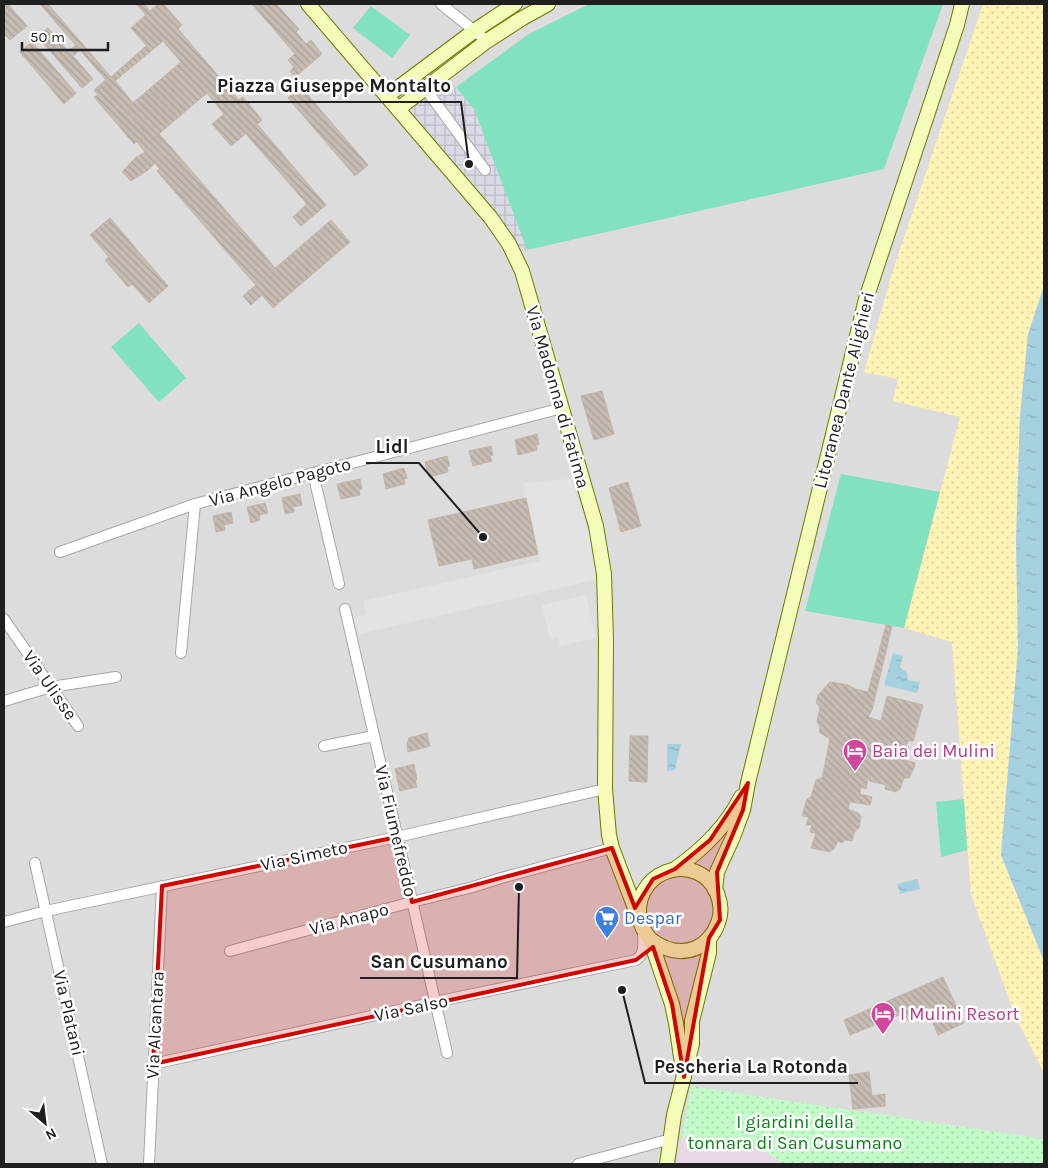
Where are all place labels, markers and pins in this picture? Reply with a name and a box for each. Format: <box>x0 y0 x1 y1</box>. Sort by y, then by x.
callout: Piazza Giuseppe Montalto <box>207 68 461 102</box>
callout: Lidl <box>366 429 419 463</box>
hotel icon: Baia dei Mulini <box>842 738 868 772</box>
place label: Baia dei Mulini <box>872 740 995 762</box>
supermarket icon: Despar <box>594 905 620 939</box>
place label: Despar <box>624 907 682 929</box>
callout: San Cusumano <box>360 944 517 978</box>
hotel icon: I Mulini Resort <box>870 1001 896 1035</box>
place label: I Mulini Resort <box>900 1003 1019 1025</box>
callout: Pescheria La Rotonda <box>645 1049 858 1083</box>

